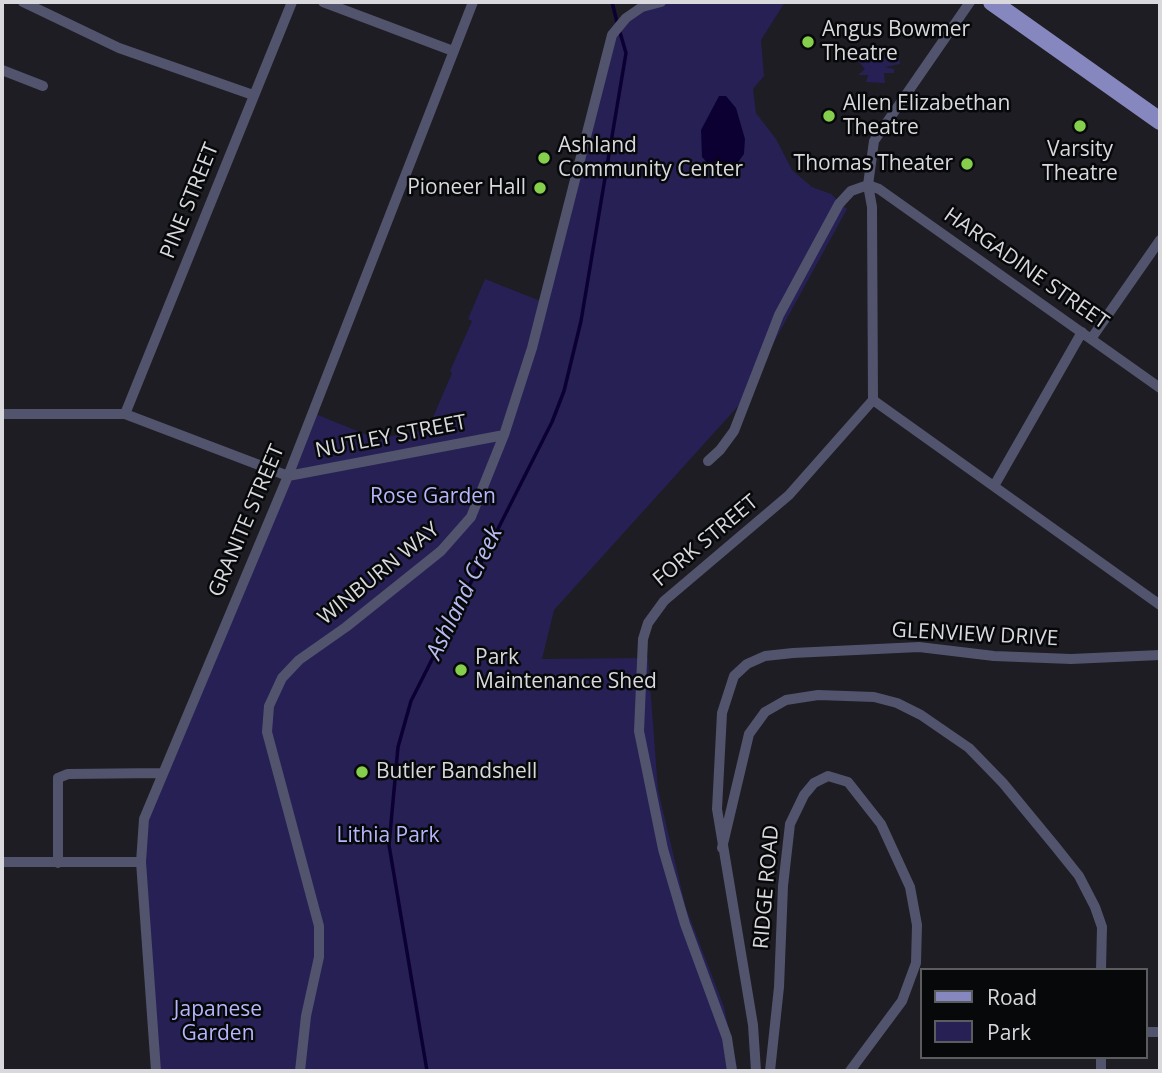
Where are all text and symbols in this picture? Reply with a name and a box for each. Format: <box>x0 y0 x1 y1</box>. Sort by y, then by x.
place label: Angus Bowmer Theatre <box>822 17 970 67</box>
marker: Angus Bowmer Theatre <box>800 34 816 50</box>
place label: Allen Elizabethan Theatre <box>843 91 1010 141</box>
marker: Allen Elizabethan Theatre <box>821 108 837 124</box>
marker: Varsity Theatre <box>1072 118 1088 134</box>
place label: Ashland Community Center <box>558 133 743 183</box>
place label: Varsity Theatre <box>1042 137 1118 187</box>
street label: PINE STREET <box>155 140 225 262</box>
marker: Ashland Community Center <box>536 150 552 166</box>
place label: Thomas Theater <box>794 151 953 177</box>
marker: Thomas Theater <box>959 156 975 172</box>
place label: Pioneer Hall <box>407 175 526 201</box>
marker: Pioneer Hall <box>532 180 548 196</box>
street label: HARGADINE STREET <box>939 203 1113 335</box>
street label: NUTLEY STREET <box>313 410 469 464</box>
street label: GRANITE STREET <box>204 441 290 601</box>
park label: Rose Garden <box>370 484 496 510</box>
street label: FORK STREET <box>648 490 764 592</box>
street label: WINBURN WAY <box>313 517 445 631</box>
water label: Ashland Creek <box>421 522 509 664</box>
street label: GLENVIEW DRIVE <box>891 618 1059 652</box>
place label: Park Maintenance Shed <box>475 645 657 695</box>
marker: Park Maintenance Shed <box>453 662 469 678</box>
place label: Butler Bandshell <box>376 759 537 785</box>
marker: Butler Bandshell <box>354 764 370 780</box>
park label: Lithia Park <box>337 823 439 849</box>
street label: RIDGE ROAD <box>749 824 785 950</box>
legend <box>920 968 1148 1059</box>
text: Road <box>987 983 1037 1011</box>
park label: Japanese Garden <box>174 997 262 1047</box>
text: Park <box>987 1018 1031 1046</box>

